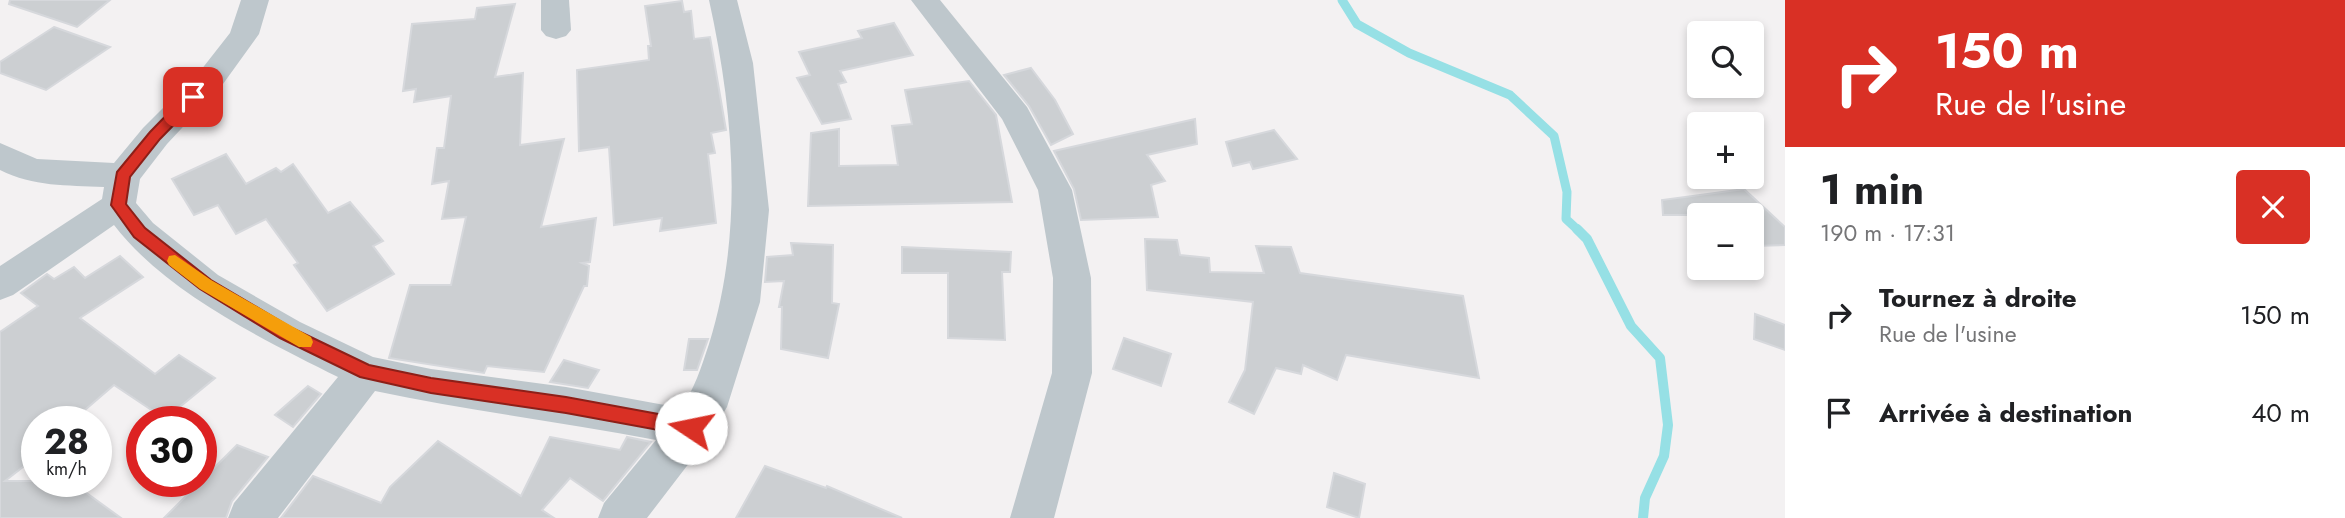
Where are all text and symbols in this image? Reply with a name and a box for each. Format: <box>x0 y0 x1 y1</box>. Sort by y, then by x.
text: 150 m <box>1935 16 2079 86</box>
map controls <box>1687 21 1764 280</box>
button: search <box>1687 21 1764 98</box>
icon: right <box>1820 28 1911 119</box>
pin <box>163 67 223 127</box>
icon: arrive <box>174 78 212 116</box>
text: Rue de l'usine <box>1935 81 2126 127</box>
button: + <box>1687 112 1764 189</box>
text: 1 min <box>1820 159 1924 220</box>
button: close <box>2236 170 2310 244</box>
button: − <box>1687 203 1764 280</box>
text: 190 m · 17:31 <box>1820 216 1955 250</box>
text: Tournez à droite <box>1879 279 2077 317</box>
icon: right <box>1820 296 1858 334</box>
text: 150 m <box>2240 296 2310 334</box>
text: Rue de l'usine <box>1879 317 2017 351</box>
position arrow <box>654 391 728 465</box>
icon: arrive <box>1820 394 1858 432</box>
text: Arrivée à destination <box>1879 394 2132 432</box>
text: 40 m <box>2251 394 2310 432</box>
speed limit sign: 30 <box>126 406 217 497</box>
text: 28 <box>44 417 89 467</box>
text: km/h <box>46 456 87 482</box>

